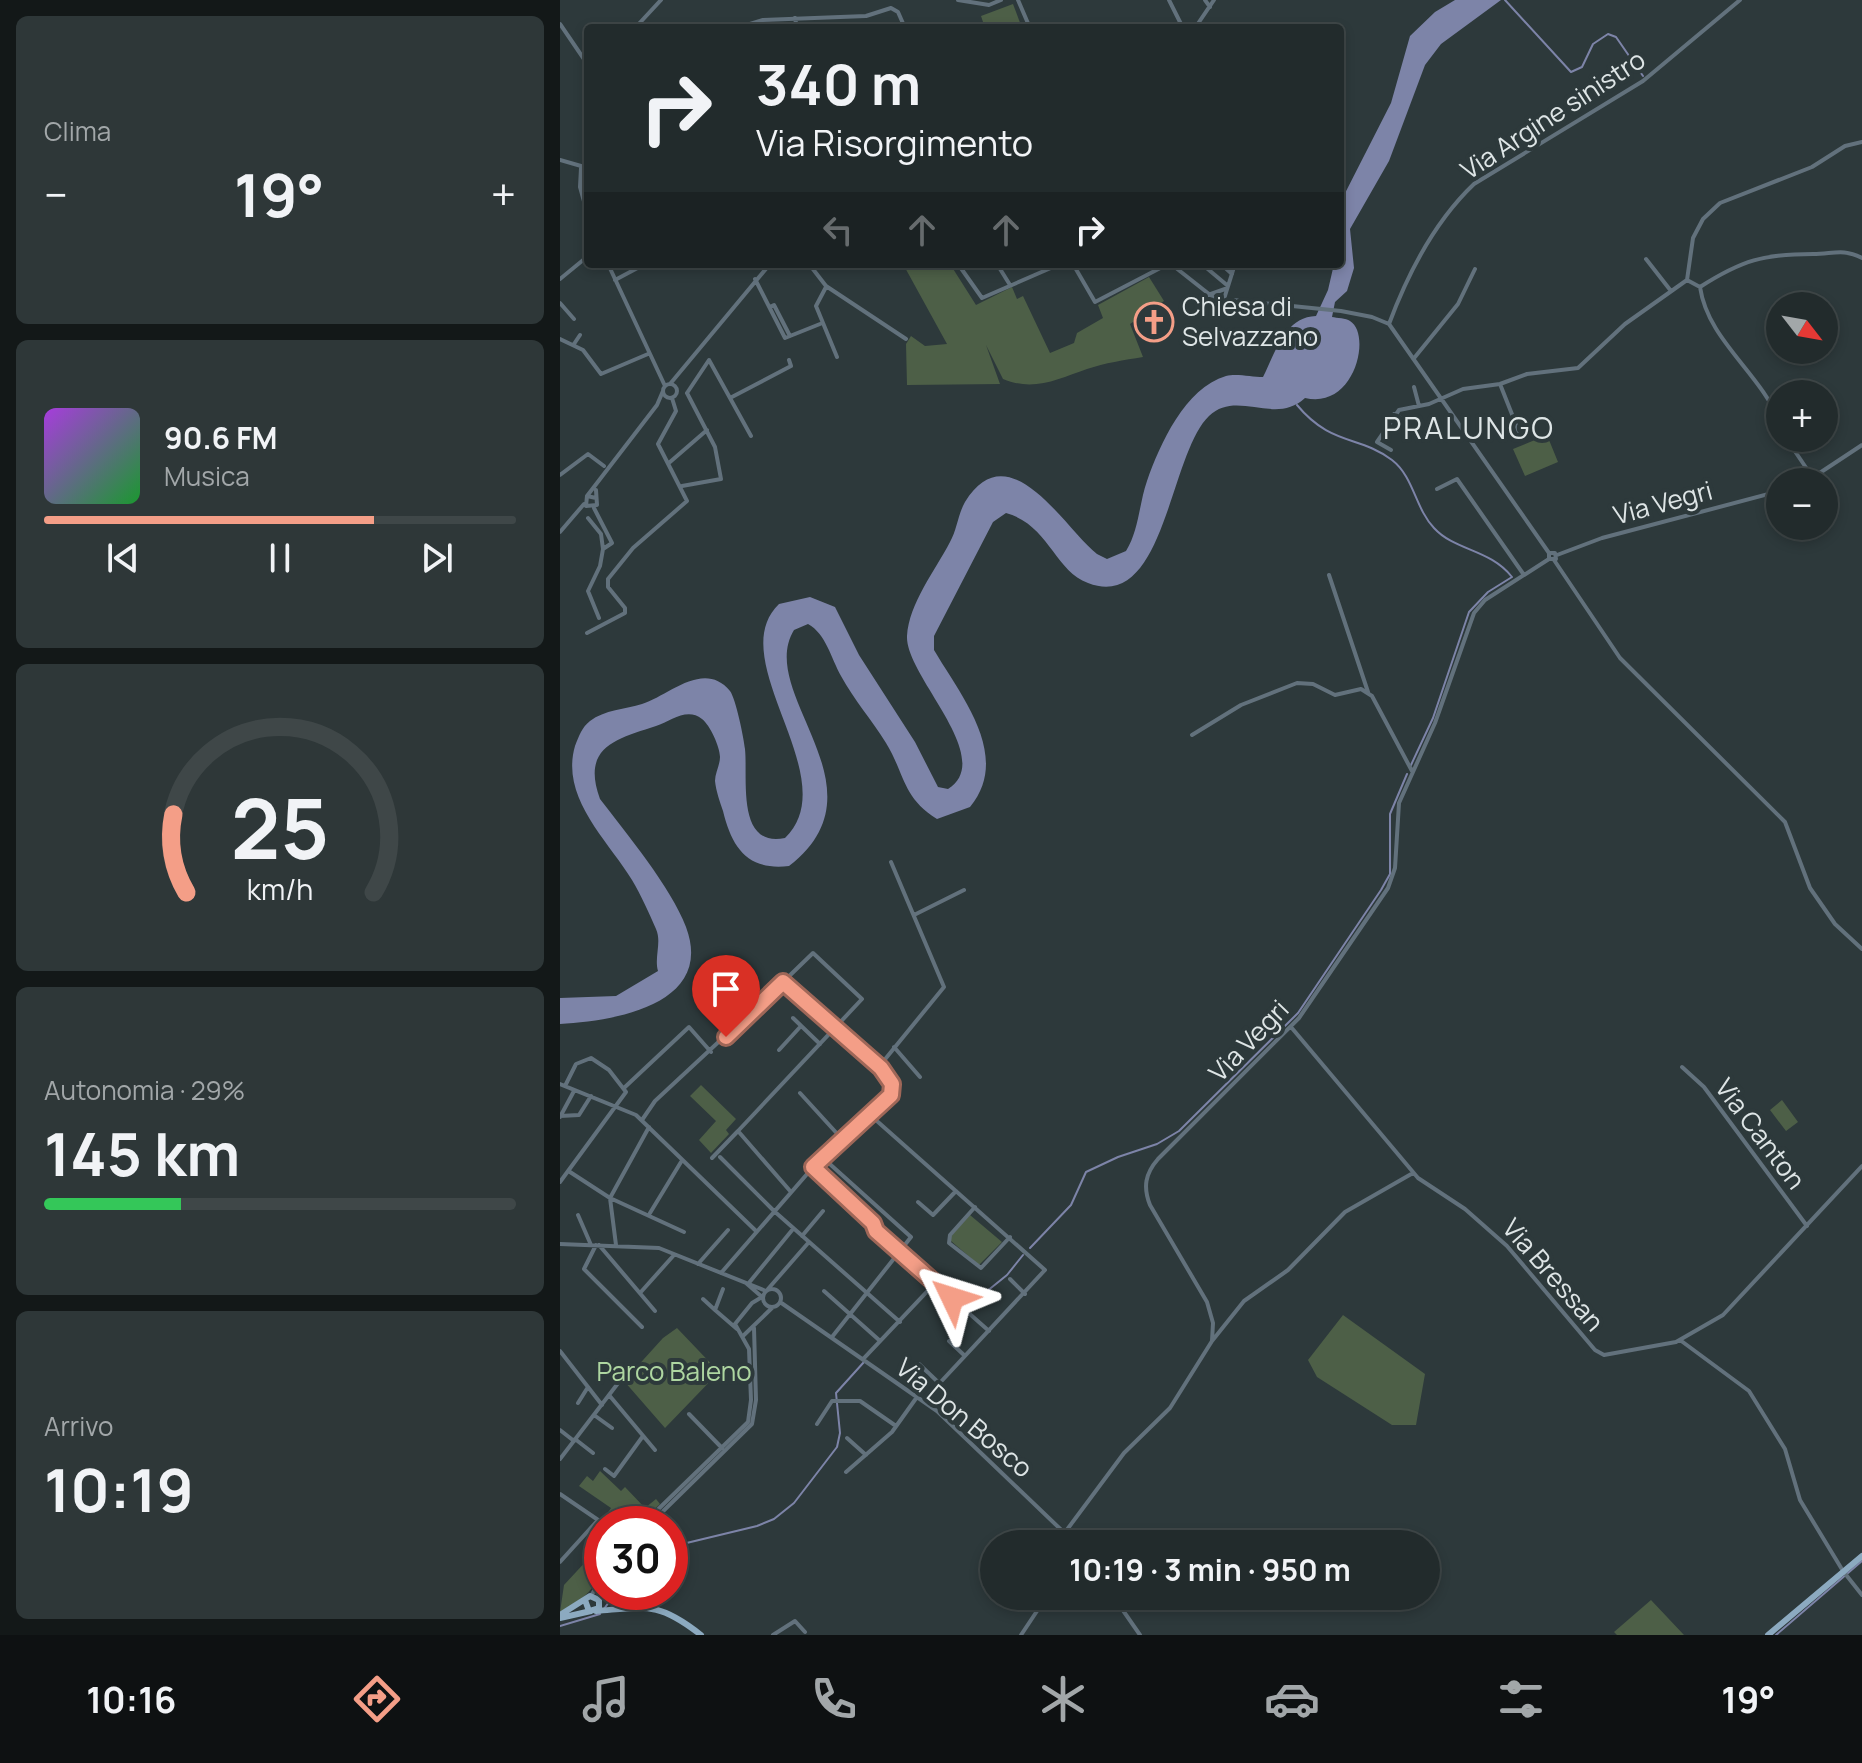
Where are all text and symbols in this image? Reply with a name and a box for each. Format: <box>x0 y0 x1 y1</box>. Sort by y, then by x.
street label: Via Argine sinistro <box>1453 41 1652 187</box>
text: 340 m <box>756 45 921 122</box>
icon: right <box>624 56 728 160</box>
text: Clima <box>44 113 111 149</box>
text: Via Risorgimento <box>756 118 1033 167</box>
text: 19° <box>234 153 324 235</box>
text: − <box>44 164 68 224</box>
text: + <box>491 164 516 224</box>
icon: left <box>816 208 860 252</box>
icon: ahead <box>900 208 944 252</box>
icon: ahead <box>984 208 1028 252</box>
icon: right <box>1068 208 1112 252</box>
place label: Chiesa di Selvazzano <box>1182 288 1318 354</box>
north arrow <box>1766 292 1838 364</box>
map controls <box>1766 292 1838 540</box>
church icon: Chiesa di Selvazzano <box>1133 301 1175 343</box>
button: + <box>1766 380 1838 452</box>
district label: PRALUNGO <box>1383 407 1555 448</box>
text: 90.6 FM <box>164 417 278 458</box>
text: Musica <box>164 458 250 494</box>
button: − <box>1766 468 1838 540</box>
street label: Via Vegri <box>1609 472 1716 532</box>
icon: previous <box>101 536 145 580</box>
icon: pause <box>258 536 302 580</box>
icon: next <box>415 536 459 580</box>
text: 25 <box>231 770 329 884</box>
text: km/h <box>247 871 313 910</box>
pin <box>692 955 760 1037</box>
icon: arrive <box>704 967 748 1011</box>
street label: Via Vegri <box>1200 991 1296 1089</box>
street label: Via Canton <box>1707 1071 1814 1196</box>
text: Autonomia · 29% <box>44 1072 245 1108</box>
text: 145 km <box>44 1112 240 1194</box>
street label: Via Bressan <box>1495 1210 1613 1338</box>
position arrow <box>910 1256 994 1340</box>
street label: Via Don Bosco <box>888 1349 1041 1485</box>
park label: Parco Baleno <box>596 1353 752 1389</box>
text: Arrivo <box>44 1408 113 1444</box>
text: 10:19 <box>44 1448 194 1530</box>
speed limit sign: 30 <box>584 1506 688 1610</box>
text: 10:19 · 3 min · 950 m <box>1069 1549 1351 1590</box>
icon: directions <box>349 1671 405 1727</box>
icon: music <box>578 1671 634 1727</box>
icon: phone <box>806 1671 862 1727</box>
icon: climate <box>1035 1671 1091 1727</box>
icon: car <box>1264 1671 1320 1727</box>
icon: filters <box>1493 1671 1549 1727</box>
text: 10:16 <box>86 1675 176 1724</box>
text: 19° <box>1721 1675 1776 1724</box>

